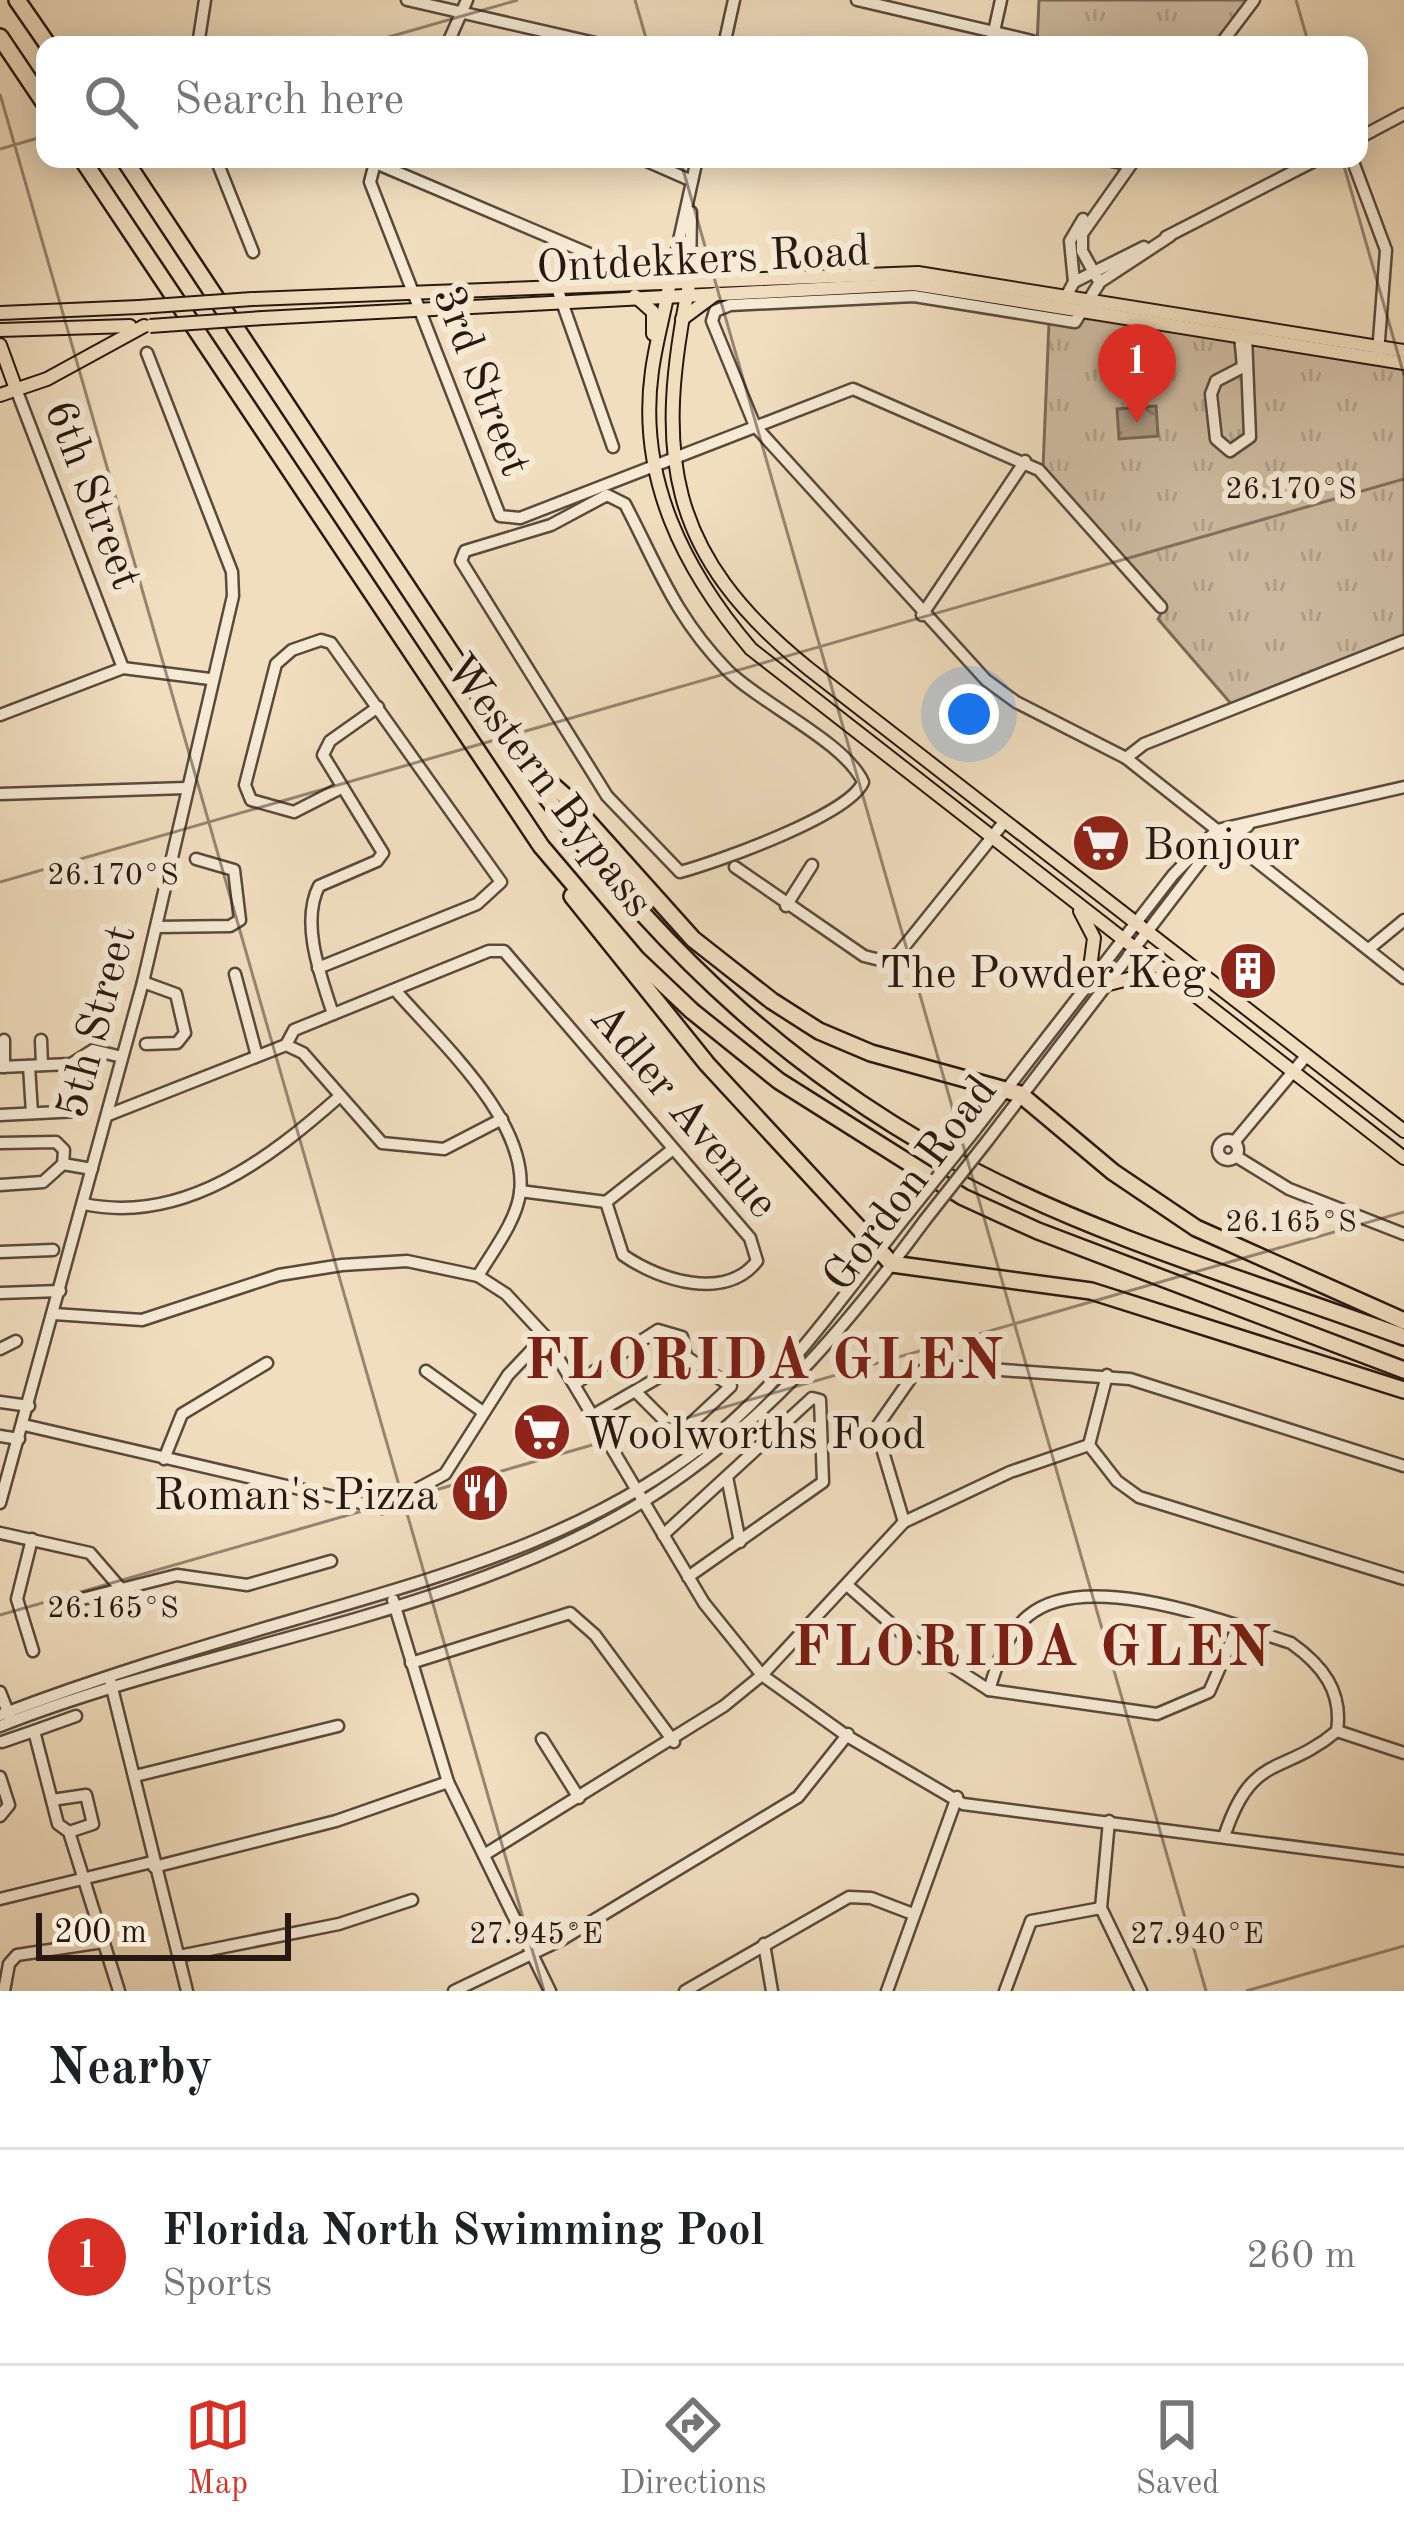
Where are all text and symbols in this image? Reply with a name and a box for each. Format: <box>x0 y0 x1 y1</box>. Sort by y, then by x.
search box <box>36 36 1368 168</box>
icon: search <box>78 69 144 135</box>
text: Search here <box>174 79 404 124</box>
street label: Ontdekkers Road <box>535 230 871 293</box>
street label: 3rd Street <box>423 280 537 483</box>
pin: 1 <box>1098 324 1176 423</box>
street label: 6th Street <box>34 395 147 596</box>
text: 26.170°S <box>1225 475 1357 505</box>
street label: Western Bypass <box>435 647 660 926</box>
your location <box>939 684 999 744</box>
supermarket icon: Bonjour <box>1070 812 1132 874</box>
place label: Bonjour <box>1143 825 1300 870</box>
text: 26.170°S <box>47 861 179 891</box>
street label: 5th Street <box>51 921 146 1124</box>
building icon: The Powder Keg <box>1217 940 1279 1002</box>
place label: The Powder Keg <box>879 953 1206 998</box>
street label: Adler Avenue <box>580 996 785 1228</box>
street label: Gordon Road <box>817 1069 1007 1301</box>
text: 26.165°S <box>1225 1208 1357 1238</box>
district label: FLORIDA GLEN <box>524 1335 1006 1392</box>
supermarket icon: Woolworths Food <box>511 1401 573 1463</box>
place label: Woolworths Food <box>584 1414 926 1459</box>
restaurant icon: Roman's Pizza <box>449 1462 511 1524</box>
place label: Roman's Pizza <box>154 1475 438 1520</box>
text: 26.165°S <box>47 1594 179 1624</box>
district label: FLORIDA GLEN <box>792 1622 1274 1679</box>
scale bar <box>36 1907 291 1960</box>
text: 200 m <box>54 1917 147 1950</box>
text: 27.945°E <box>469 1920 603 1950</box>
text: 27.940°E <box>1130 1920 1264 1950</box>
text: Nearby <box>48 2044 213 2095</box>
text: Florida North Swimming Pool <box>162 2210 764 2255</box>
text: 1 <box>76 2237 98 2276</box>
text: 260 m <box>1246 2237 1356 2276</box>
text: Sports <box>162 2265 272 2304</box>
tab: Map <box>185 2392 251 2505</box>
tab: Directions <box>620 2392 766 2505</box>
tab: Saved <box>1135 2392 1219 2505</box>

